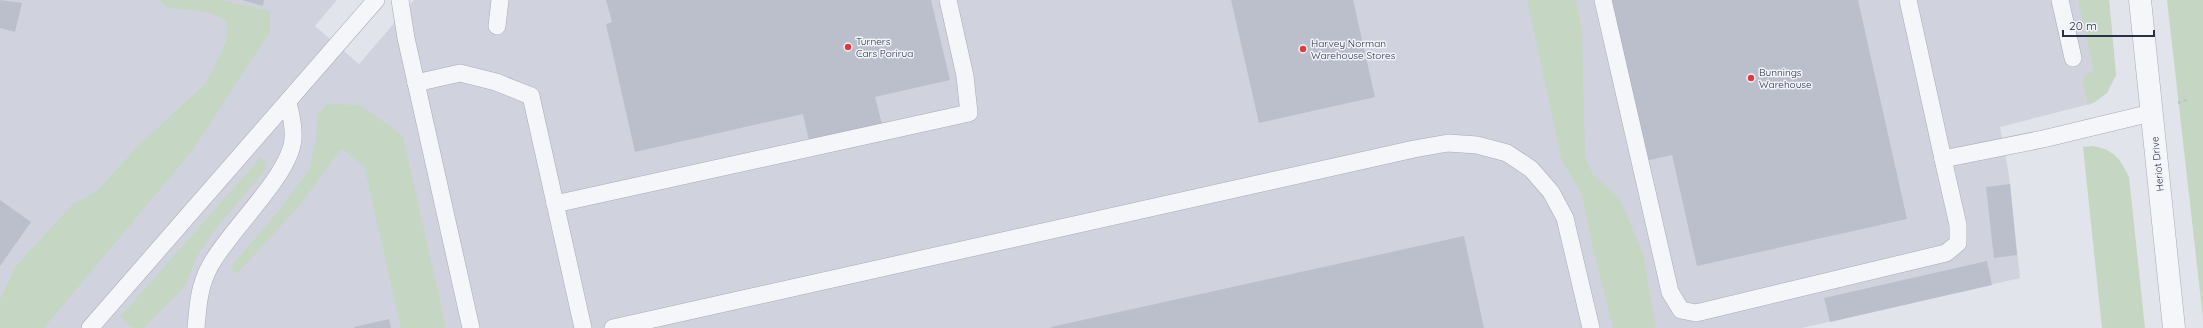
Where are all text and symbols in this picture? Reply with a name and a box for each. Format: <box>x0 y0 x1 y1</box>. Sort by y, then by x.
scale bar <box>2063 12 2154 38</box>
text: 20 m <box>2069 18 2097 33</box>
place label: Turners Cars Porirua <box>856 35 913 60</box>
place label: Harvey Norman Warehouse Stores <box>1311 37 1396 62</box>
marker: Turners Cars Porirua <box>843 42 853 52</box>
marker: Harvey Norman Warehouse Stores <box>1298 44 1308 54</box>
place label: Bunnings Warehouse <box>1759 66 1812 91</box>
marker: Bunnings Warehouse <box>1746 73 1756 83</box>
street label: Heriot Drive <box>2148 136 2167 192</box>

